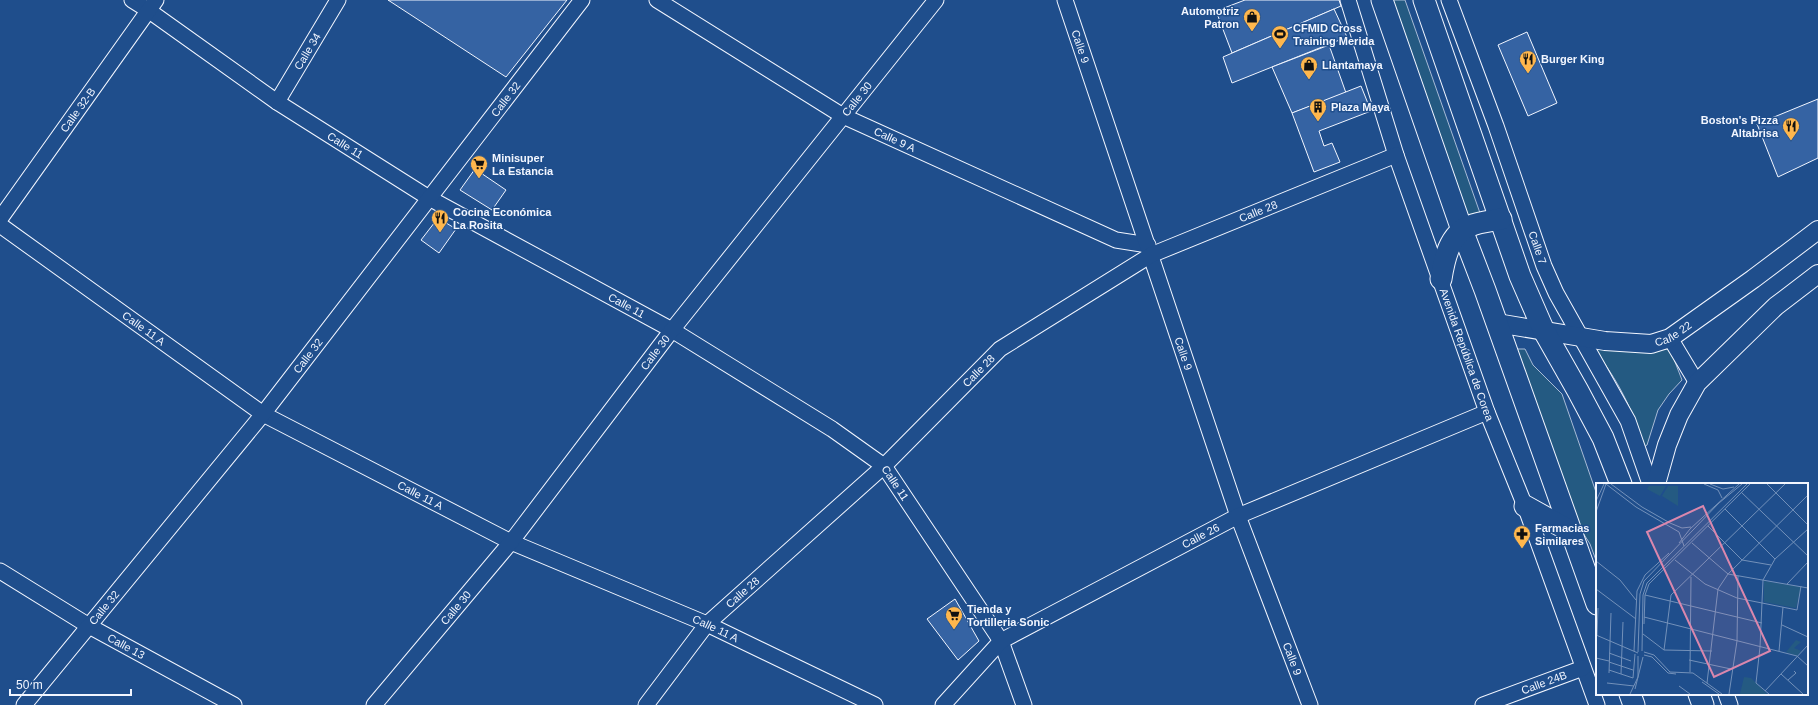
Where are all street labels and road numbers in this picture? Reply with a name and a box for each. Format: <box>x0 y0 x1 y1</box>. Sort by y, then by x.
street label: Calle 9 <box>1069 28 1092 65</box>
street label: Calle 34 <box>292 31 323 72</box>
street label: Calle 30 <box>840 79 874 118</box>
street label: Calle 32 <box>488 80 523 119</box>
street label: Calle 32-B <box>58 85 98 134</box>
street label: Calle 9 A <box>872 125 918 154</box>
street label: Calle 11 <box>325 129 365 161</box>
street label: Calle 28 <box>1237 198 1279 224</box>
street label: Calle 7 <box>1526 229 1549 266</box>
street label: Avenida República de Corea <box>1438 287 1496 424</box>
street label: Calle 11 <box>606 291 647 320</box>
street label: Calle 11 A <box>120 309 168 348</box>
street label: Calle 22 <box>1653 319 1694 348</box>
street label: Calle 30 <box>638 333 672 372</box>
street label: Calle 9 <box>1172 335 1195 372</box>
street label: Calle 32 <box>291 336 325 376</box>
street label: Calle 28 <box>960 352 997 389</box>
street label: Calle 11 <box>879 463 911 503</box>
street label: Calle 11 A <box>396 479 446 512</box>
street label: Calle 26 <box>1180 521 1221 550</box>
street label: Calle 28 <box>723 574 762 610</box>
street label: Calle 32 <box>87 588 121 627</box>
street label: Calle 30 <box>438 588 473 627</box>
street label: Calle 11 A <box>691 613 741 645</box>
street label: Calle 13 <box>106 631 147 661</box>
street label: Calle 9 <box>1281 641 1304 677</box>
street label: Calle 24B <box>1519 669 1568 696</box>

